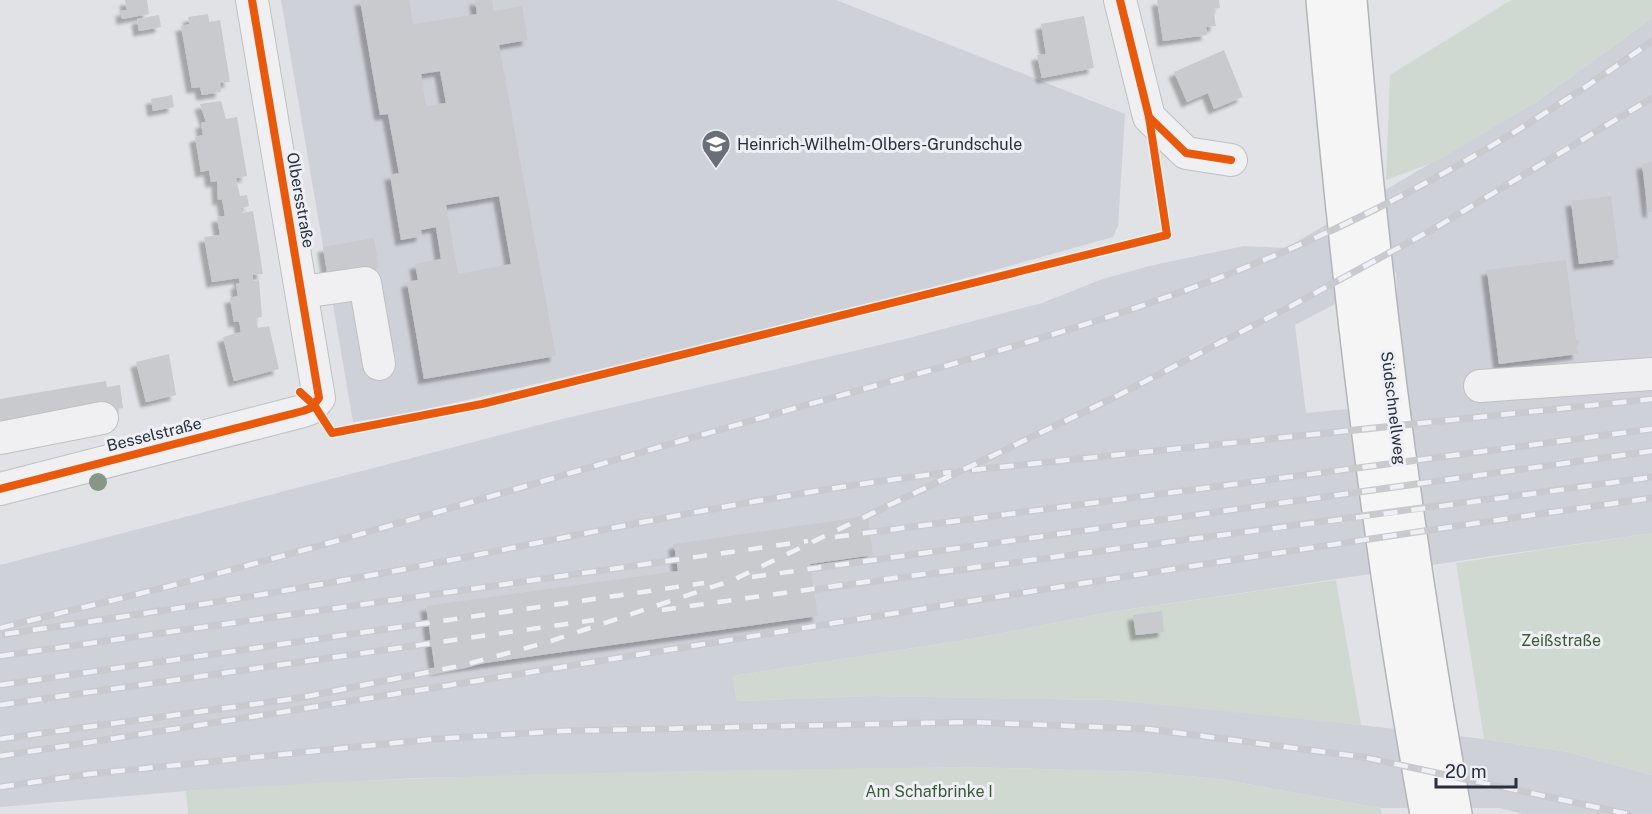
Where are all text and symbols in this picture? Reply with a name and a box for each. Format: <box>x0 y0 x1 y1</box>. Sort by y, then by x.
school or university icon: Heinrich-Wilhelm-Olbers-Grundschule <box>700 128 732 170</box>
place label: Heinrich-Wilhelm-Olbers-Grundschule <box>737 135 1022 154</box>
street label: Olbersstraße <box>283 151 318 249</box>
street label: Südschnellweg <box>1377 350 1410 466</box>
street label: Besselstraße <box>105 414 204 455</box>
park label: Zeißstraße <box>1521 631 1601 650</box>
scale bar <box>1436 751 1516 789</box>
text: 20 m <box>1445 761 1487 782</box>
park label: Am Schafbrinke I <box>865 782 993 801</box>

